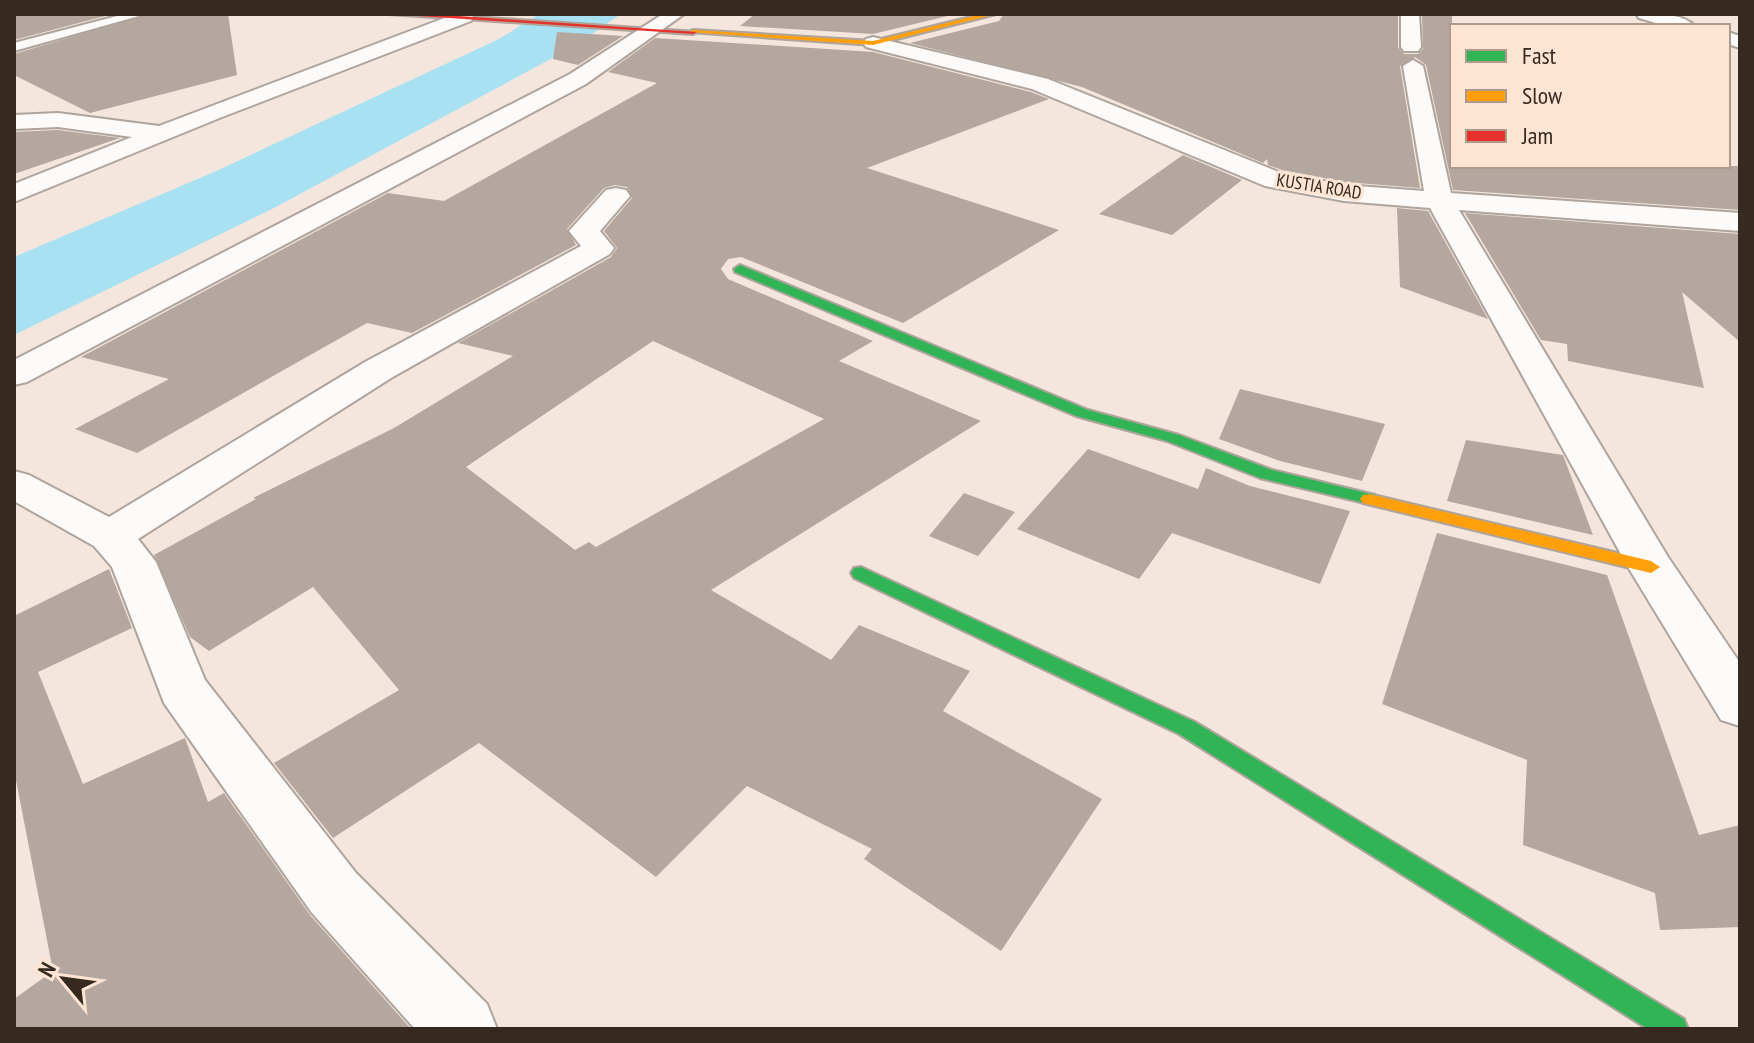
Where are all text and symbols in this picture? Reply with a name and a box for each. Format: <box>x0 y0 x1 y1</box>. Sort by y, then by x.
legend <box>1450 24 1730 168</box>
text: Fast <box>1522 40 1557 71</box>
text: Slow <box>1522 80 1563 111</box>
text: Jam <box>1521 120 1553 151</box>
street label: KUSTIA ROAD <box>1275 168 1363 204</box>
north arrow <box>24 939 104 1019</box>
text: N <box>31 957 62 981</box>

